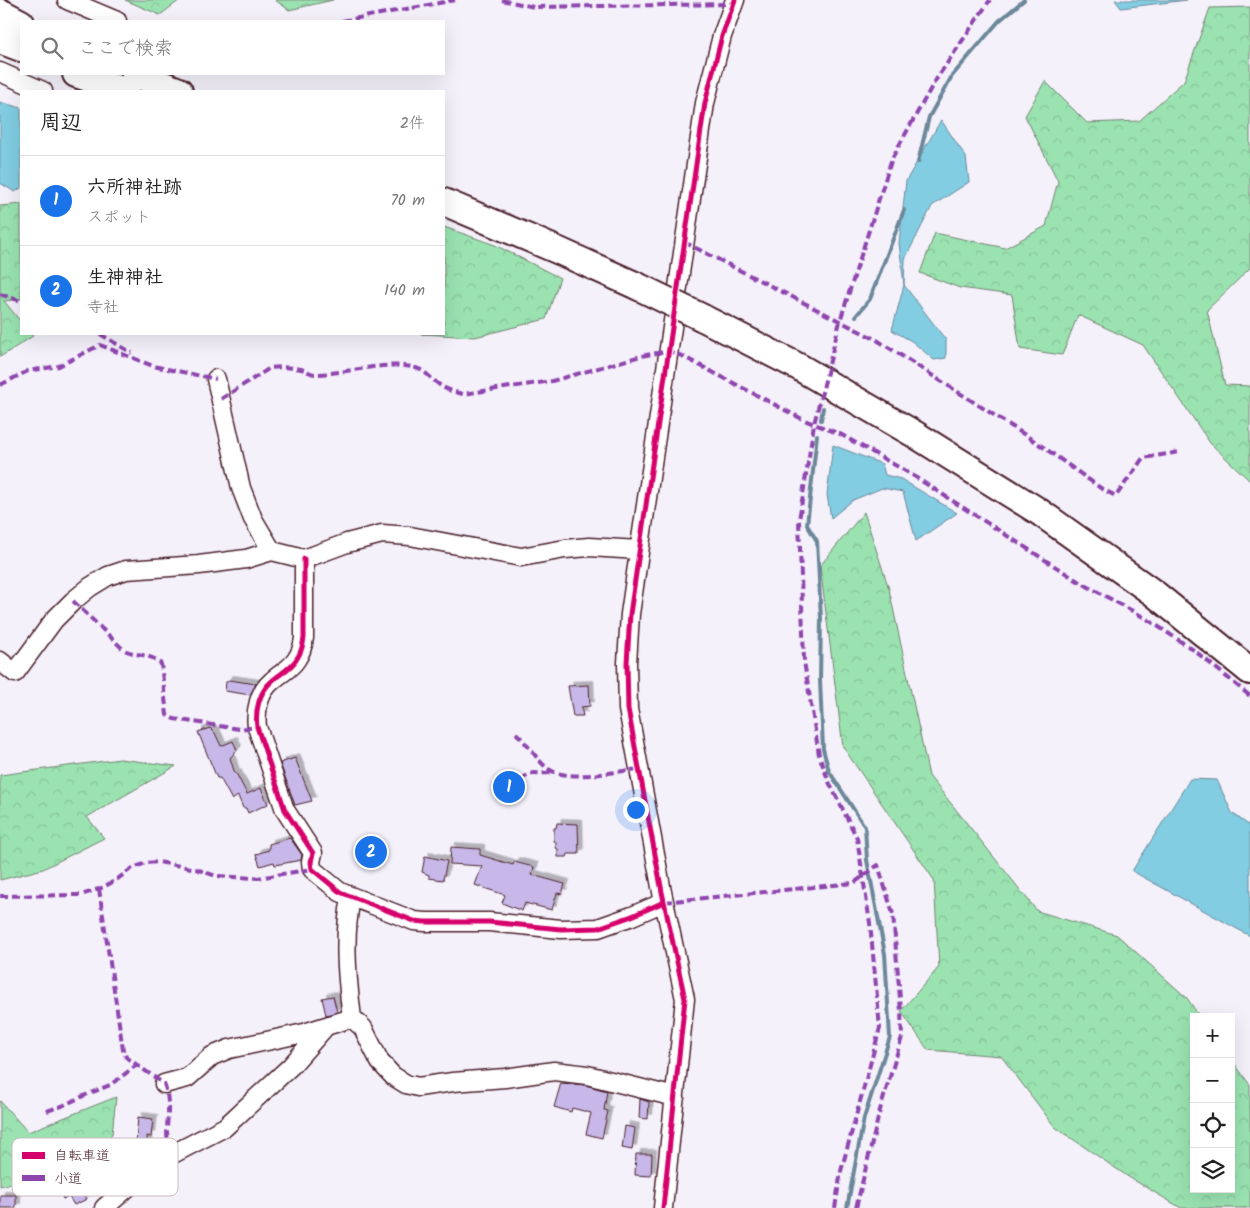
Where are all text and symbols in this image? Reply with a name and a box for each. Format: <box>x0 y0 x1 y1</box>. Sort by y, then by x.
search box <box>20 20 445 75</box>
icon: search <box>38 34 66 62</box>
text: ここで検索 <box>78 34 173 64</box>
text: 周辺 <box>40 107 82 140</box>
text: 2件 <box>400 111 425 136</box>
text: 六所神社跡 <box>87 173 182 203</box>
text: 1 <box>54 188 58 213</box>
text: 70 m <box>390 188 425 213</box>
text: スポット <box>87 205 151 230</box>
text: 生神神社 <box>87 263 163 293</box>
text: 2 <box>51 278 61 303</box>
text: 140 m <box>384 278 425 303</box>
text: 寺社 <box>87 295 119 320</box>
pin: 1 <box>493 768 525 806</box>
your location <box>623 797 649 823</box>
pin: 2 <box>355 833 387 871</box>
map controls <box>1190 1013 1235 1193</box>
button: + <box>1190 1013 1235 1058</box>
button: − <box>1190 1058 1235 1103</box>
button: locate <box>1190 1103 1235 1148</box>
legend <box>12 1138 178 1196</box>
text: 自転車道 <box>54 1145 110 1167</box>
button: layers <box>1190 1148 1235 1193</box>
text: 小道 <box>54 1168 82 1190</box>

